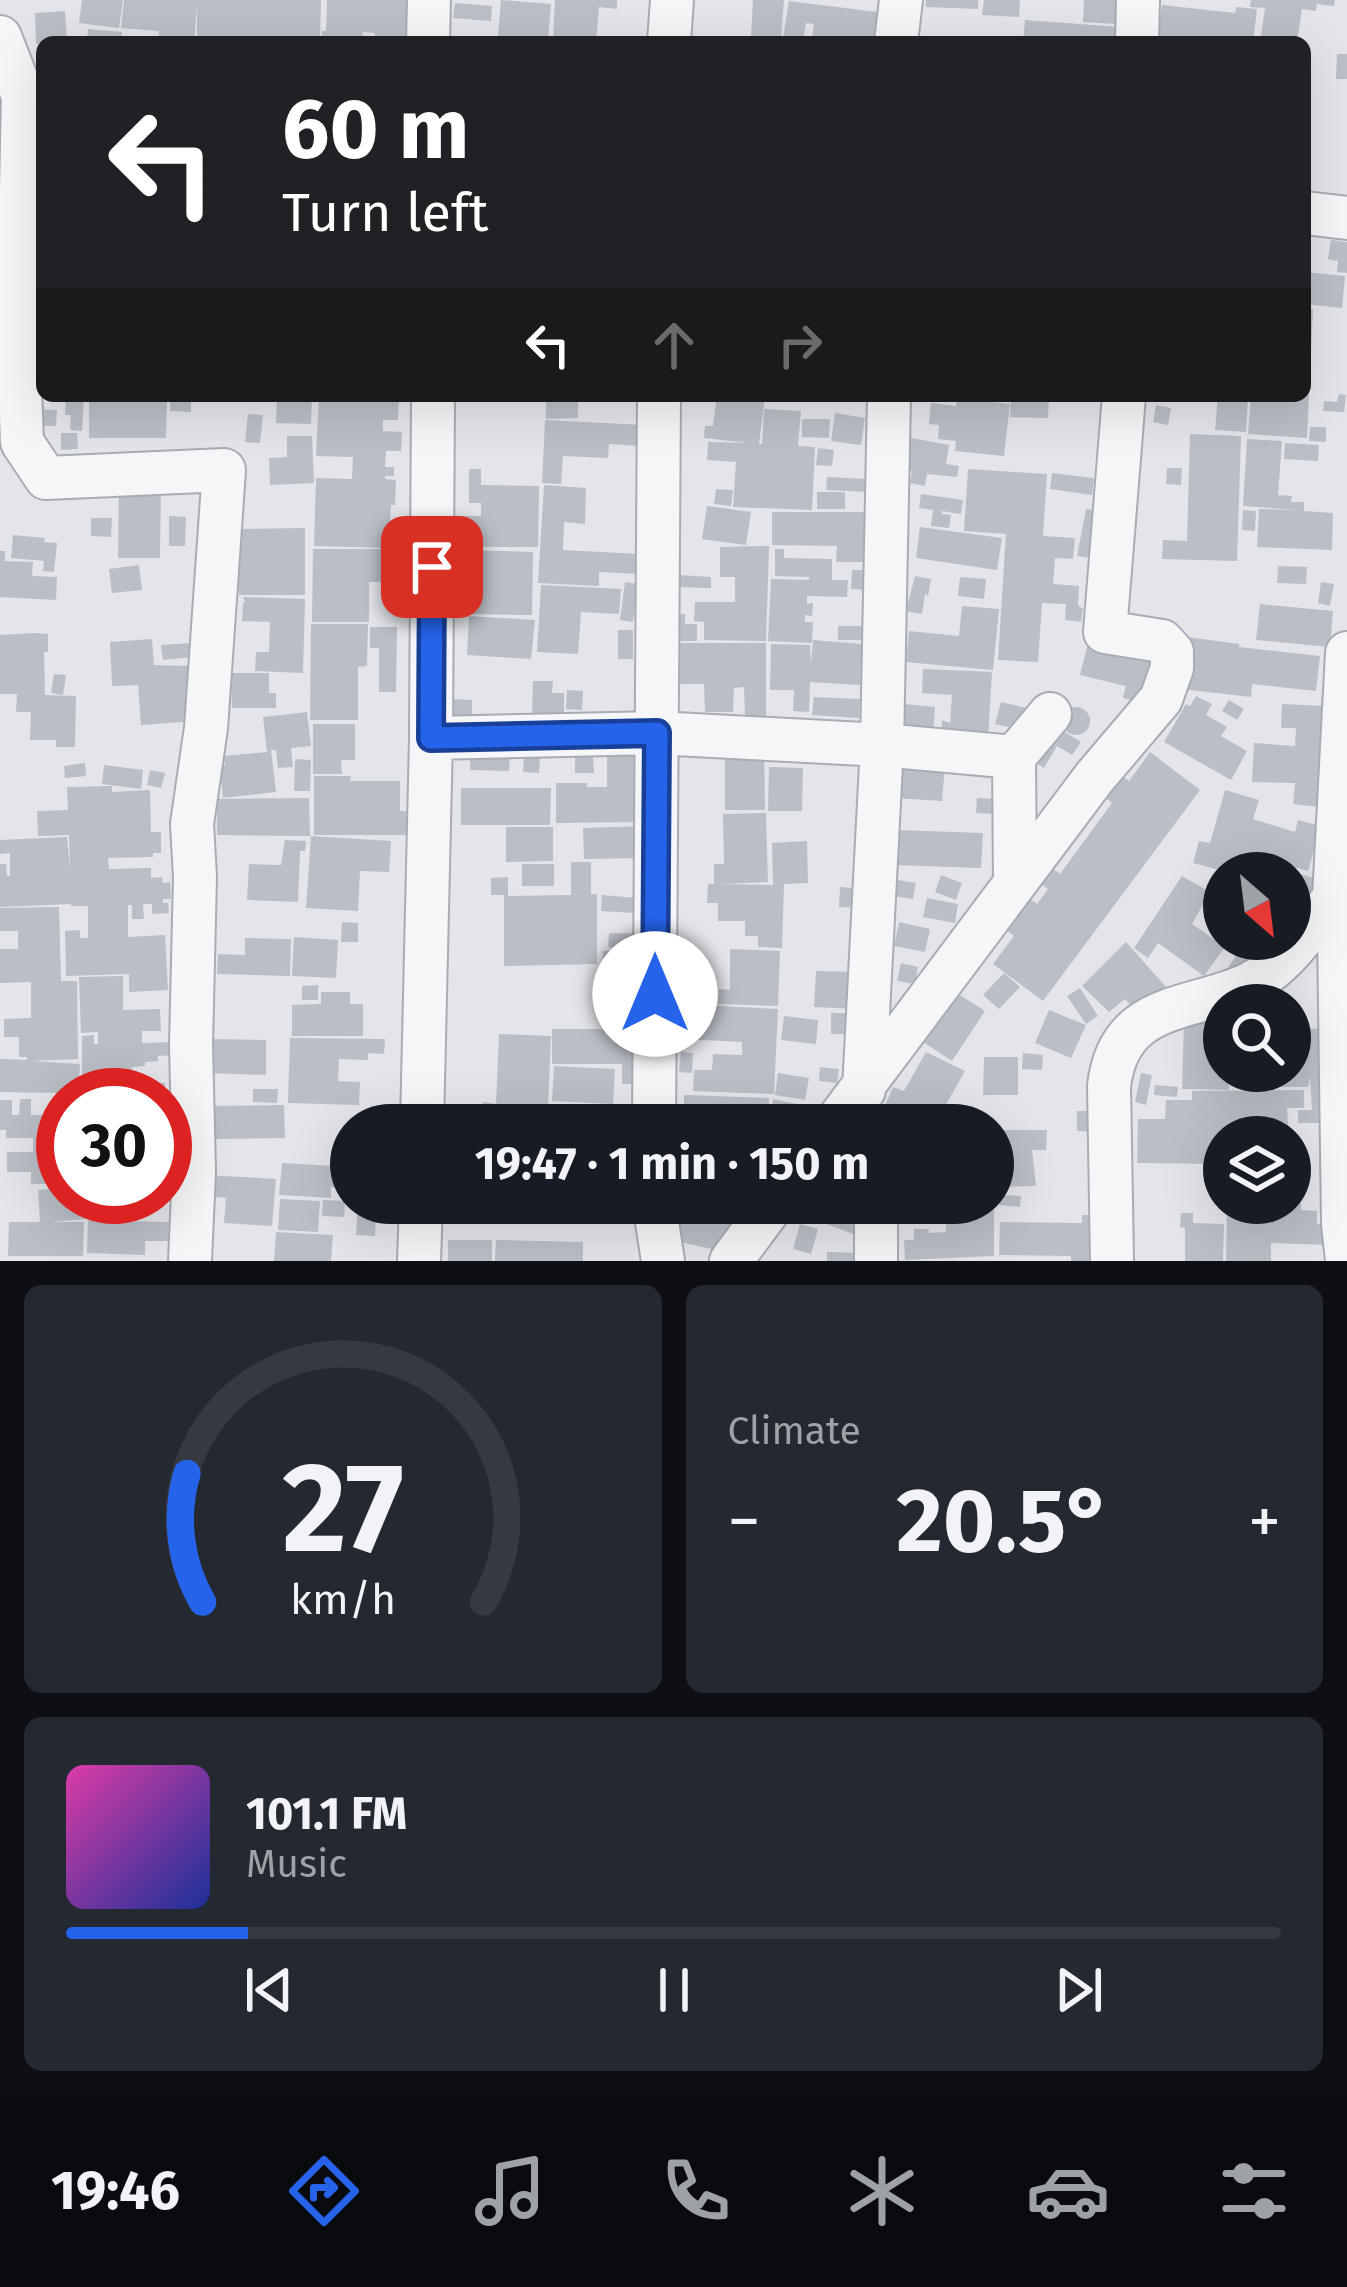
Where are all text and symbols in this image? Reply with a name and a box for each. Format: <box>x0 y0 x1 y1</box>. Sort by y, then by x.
text: 60 m <box>282 79 469 180</box>
icon: left <box>84 84 240 240</box>
text: Turn left <box>282 181 489 245</box>
icon: left <box>515 312 581 378</box>
icon: ahead <box>641 312 707 378</box>
icon: right <box>767 312 833 378</box>
pin <box>381 516 483 618</box>
icon: arrive <box>399 534 465 600</box>
north arrow <box>1203 852 1311 960</box>
map controls <box>1203 852 1311 1224</box>
position arrow <box>592 931 718 1057</box>
button: search <box>1203 984 1311 1092</box>
speed limit sign: 30 <box>36 1068 192 1224</box>
button: layers <box>1203 1116 1311 1224</box>
text: 19:47 · 1 min · 150 m <box>475 1137 869 1191</box>
text: Climate <box>728 1408 861 1454</box>
text: 27 <box>282 1434 404 1584</box>
text: 20.5° <box>896 1467 1112 1575</box>
text: − <box>728 1482 761 1561</box>
text: + <box>1248 1482 1281 1561</box>
text: km/h <box>290 1574 396 1625</box>
text: 101.1 FM <box>246 1787 407 1841</box>
text: Music <box>246 1841 347 1887</box>
icon: previous <box>236 1957 302 2023</box>
icon: pause <box>641 1957 707 2023</box>
icon: next <box>1046 1957 1112 2023</box>
icon: directions <box>282 2149 366 2233</box>
icon: music <box>468 2149 552 2233</box>
icon: phone <box>654 2149 738 2233</box>
icon: climate <box>840 2149 924 2233</box>
icon: car <box>1026 2149 1110 2233</box>
icon: filters <box>1212 2149 1296 2233</box>
text: 19:46 <box>51 2159 180 2223</box>

